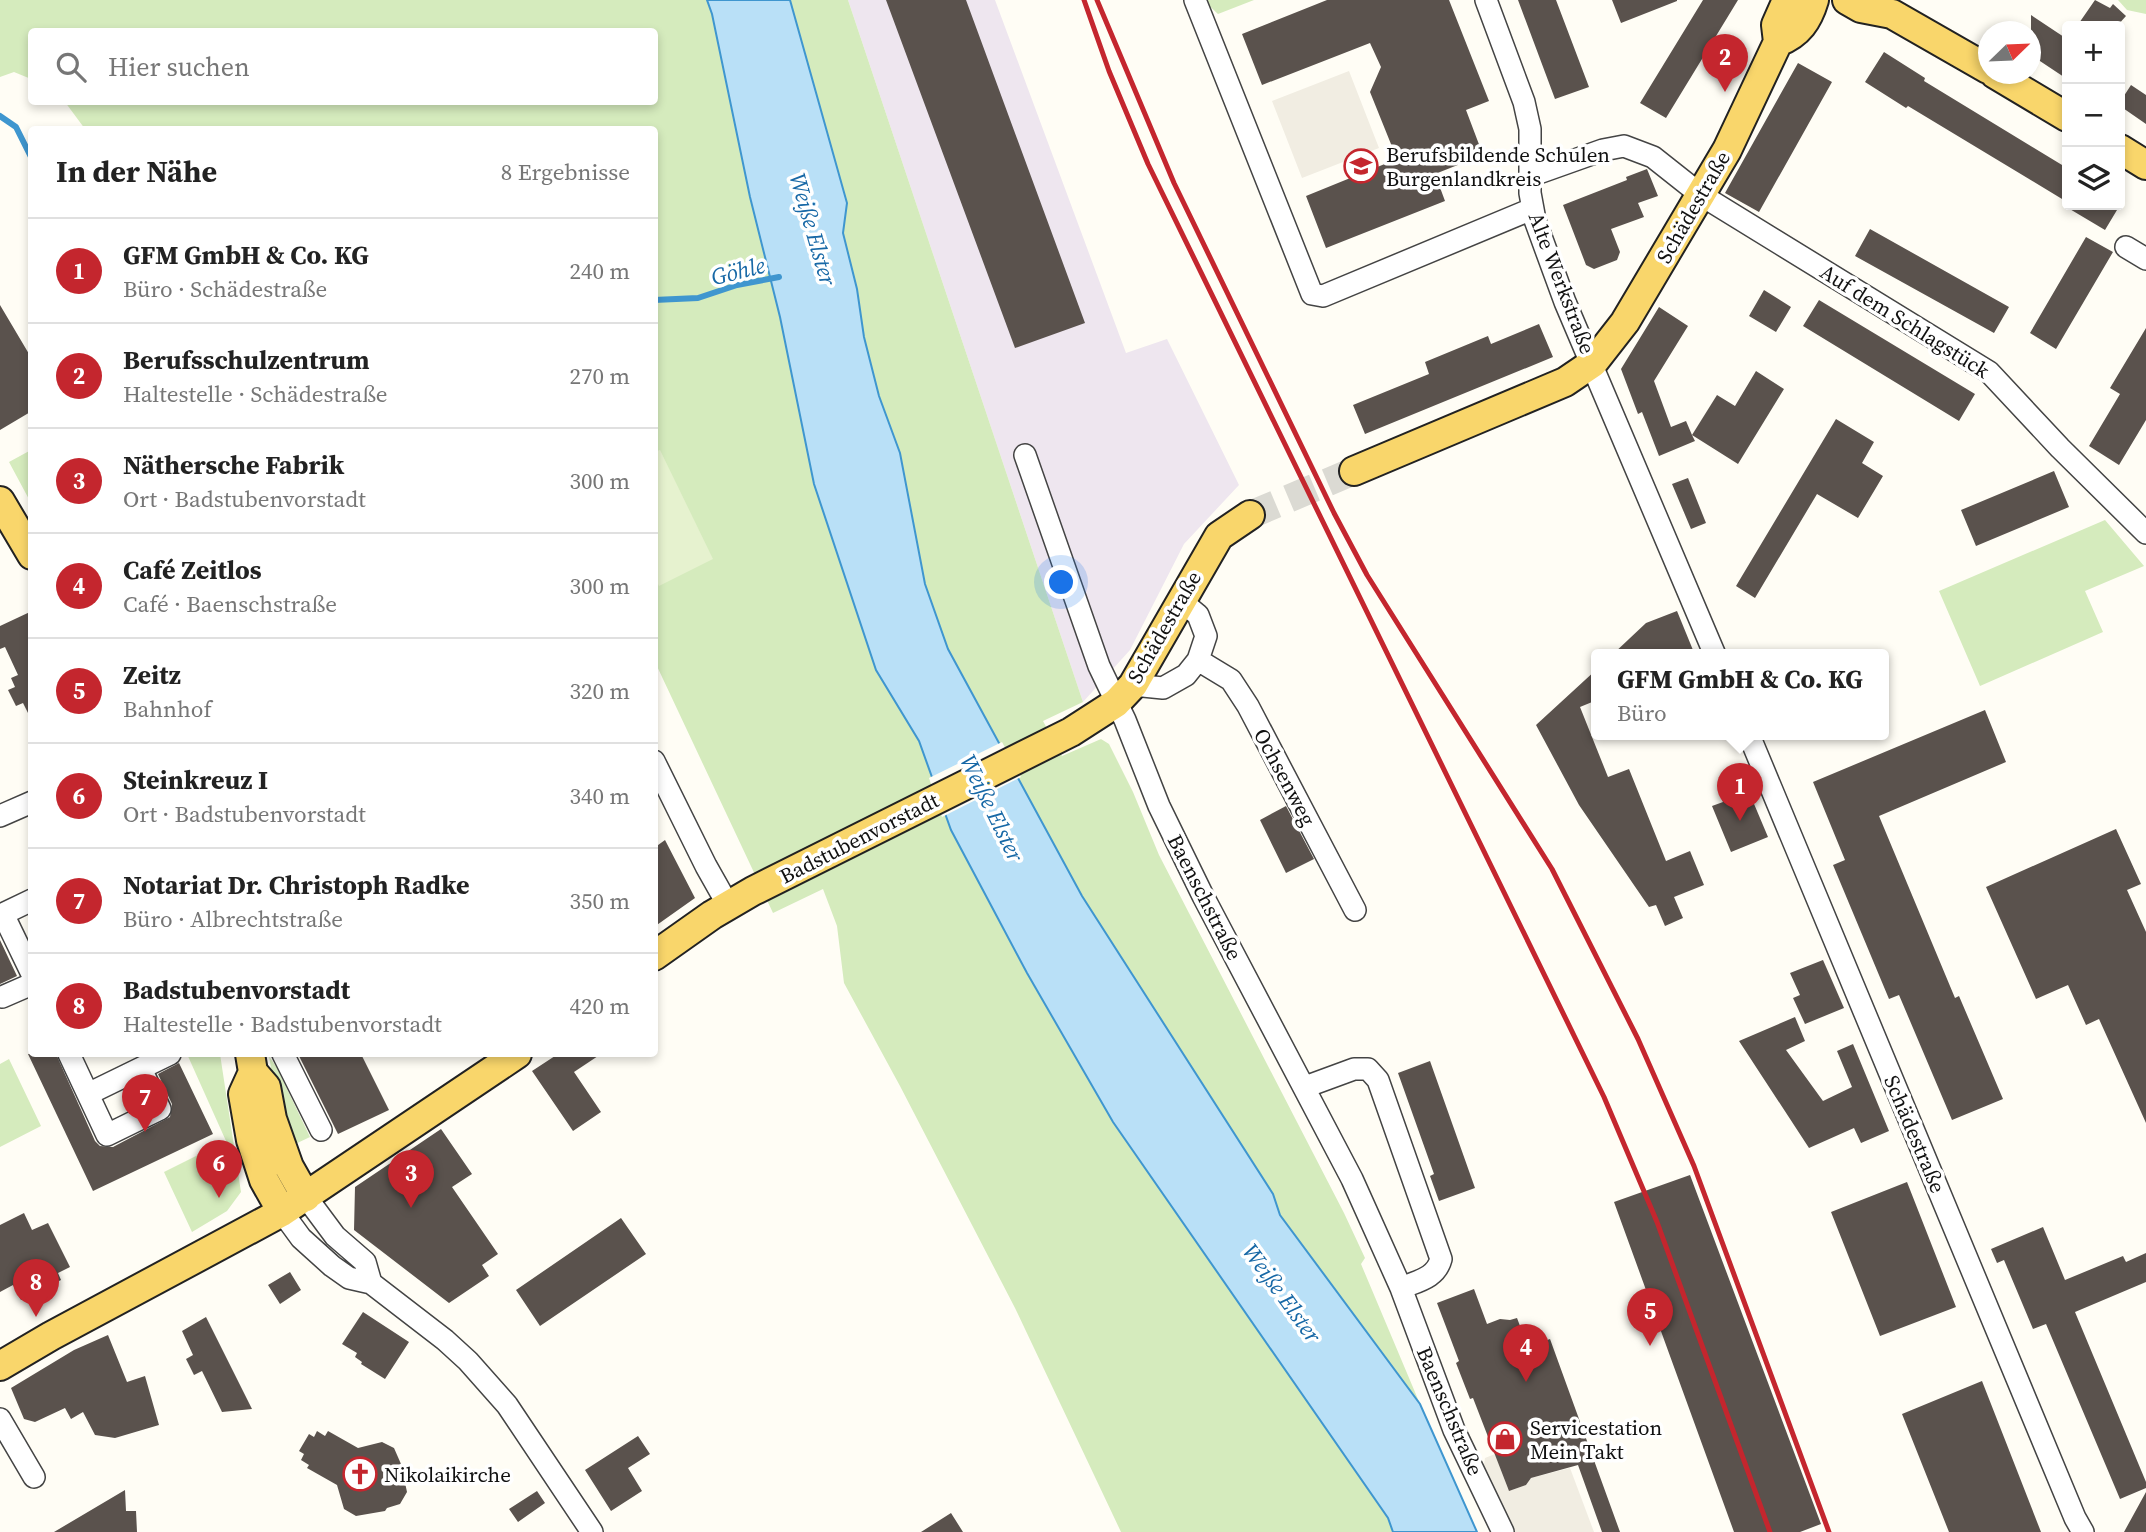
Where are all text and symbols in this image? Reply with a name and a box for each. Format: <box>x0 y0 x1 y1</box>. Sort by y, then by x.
north arrow <box>1978 21 2041 84</box>
map controls <box>2062 21 2125 210</box>
button: + <box>2062 21 2125 84</box>
search box <box>28 28 658 105</box>
pin: 2 <box>1702 34 1748 92</box>
icon: search <box>52 48 90 86</box>
text: Hier suchen <box>108 49 250 85</box>
button: − <box>2062 84 2125 147</box>
place label: Berufsbildende Schulen Burgenlandkreis <box>1386 140 1610 193</box>
street label: Schädestraße <box>1649 146 1737 268</box>
school or university icon: Berufsbildende Schulen Burgenlandkreis <box>1342 147 1380 185</box>
button: layers <box>2062 147 2125 210</box>
text: In der Nähe <box>56 151 217 192</box>
text: 8 Ergebnisse <box>501 156 630 188</box>
water label: Weiße Elster <box>782 169 845 290</box>
street label: Alte Werkstraße <box>1522 208 1602 358</box>
text: GFM GmbH & Co. KG <box>123 237 369 273</box>
water label: Göhle <box>708 249 769 293</box>
text: 1 <box>73 255 85 287</box>
text: 240 m <box>569 255 630 287</box>
street label: Auf dem Schlagstück <box>1815 257 1996 385</box>
text: Büro · Schädestraße <box>123 273 327 305</box>
text: Berufsschulzentrum <box>123 342 370 378</box>
text: 2 <box>73 360 85 392</box>
text: 270 m <box>569 360 630 392</box>
text: Haltestelle · Schädestraße <box>123 378 387 410</box>
text: Näthersche Fabrik <box>123 447 344 483</box>
text: 3 <box>73 465 85 497</box>
text: 300 m <box>569 465 630 497</box>
text: Ort · Badstubenvorstadt <box>123 483 366 515</box>
text: Café Zeitlos <box>123 552 262 588</box>
your location <box>1044 565 1078 599</box>
street label: Schädestraße <box>1120 566 1208 688</box>
text: 4 <box>73 570 85 602</box>
text: 300 m <box>569 570 630 602</box>
text: Café · Baenschstraße <box>123 588 337 620</box>
popup <box>1591 649 1889 740</box>
text: Zeitz <box>123 657 181 693</box>
text: GFM GmbH & Co. KG <box>1617 661 1863 697</box>
text: 5 <box>73 675 85 707</box>
text: 320 m <box>569 675 630 707</box>
text: Bahnhof <box>123 693 212 725</box>
text: Büro <box>1617 697 1667 729</box>
street label: Ochsenweg <box>1247 723 1323 831</box>
water label: Weiße Elster <box>952 749 1032 868</box>
text: Steinkreuz I <box>123 762 268 798</box>
pin: 1 <box>1717 763 1763 821</box>
text: 6 <box>73 780 85 812</box>
text: 340 m <box>569 780 630 812</box>
street label: Badstubenvorstadt <box>775 785 944 891</box>
text: Ort · Badstubenvorstadt <box>123 798 366 830</box>
street label: Baenschstraße <box>1161 829 1249 965</box>
text: Notariat Dr. Christoph Radke <box>123 867 469 903</box>
text: 7 <box>73 885 85 917</box>
text: 350 m <box>569 885 630 917</box>
text: Büro · Albrechtstraße <box>123 903 343 935</box>
text: Badstubenvorstadt <box>123 972 350 1008</box>
text: 8 <box>73 990 85 1022</box>
text: 420 m <box>569 990 630 1022</box>
text: Haltestelle · Badstubenvorstadt <box>123 1008 442 1040</box>
street label: Schädestraße <box>1877 1071 1953 1197</box>
pin: 7 <box>122 1074 168 1132</box>
pin: 6 <box>196 1140 242 1198</box>
pin: 3 <box>388 1150 434 1208</box>
water label: Weiße Elster <box>1235 1237 1329 1350</box>
pin: 8 <box>13 1259 59 1317</box>
pin: 5 <box>1627 1288 1673 1346</box>
pin: 4 <box>1503 1324 1549 1382</box>
street label: Baenschstraße <box>1410 1342 1490 1480</box>
place label: Servicestation Mein Takt <box>1530 1413 1663 1466</box>
shop icon: Servicestation Mein Takt <box>1486 1420 1524 1458</box>
church icon: Nikolaikirche <box>341 1455 379 1493</box>
place label: Nikolaikirche <box>384 1460 511 1489</box>

